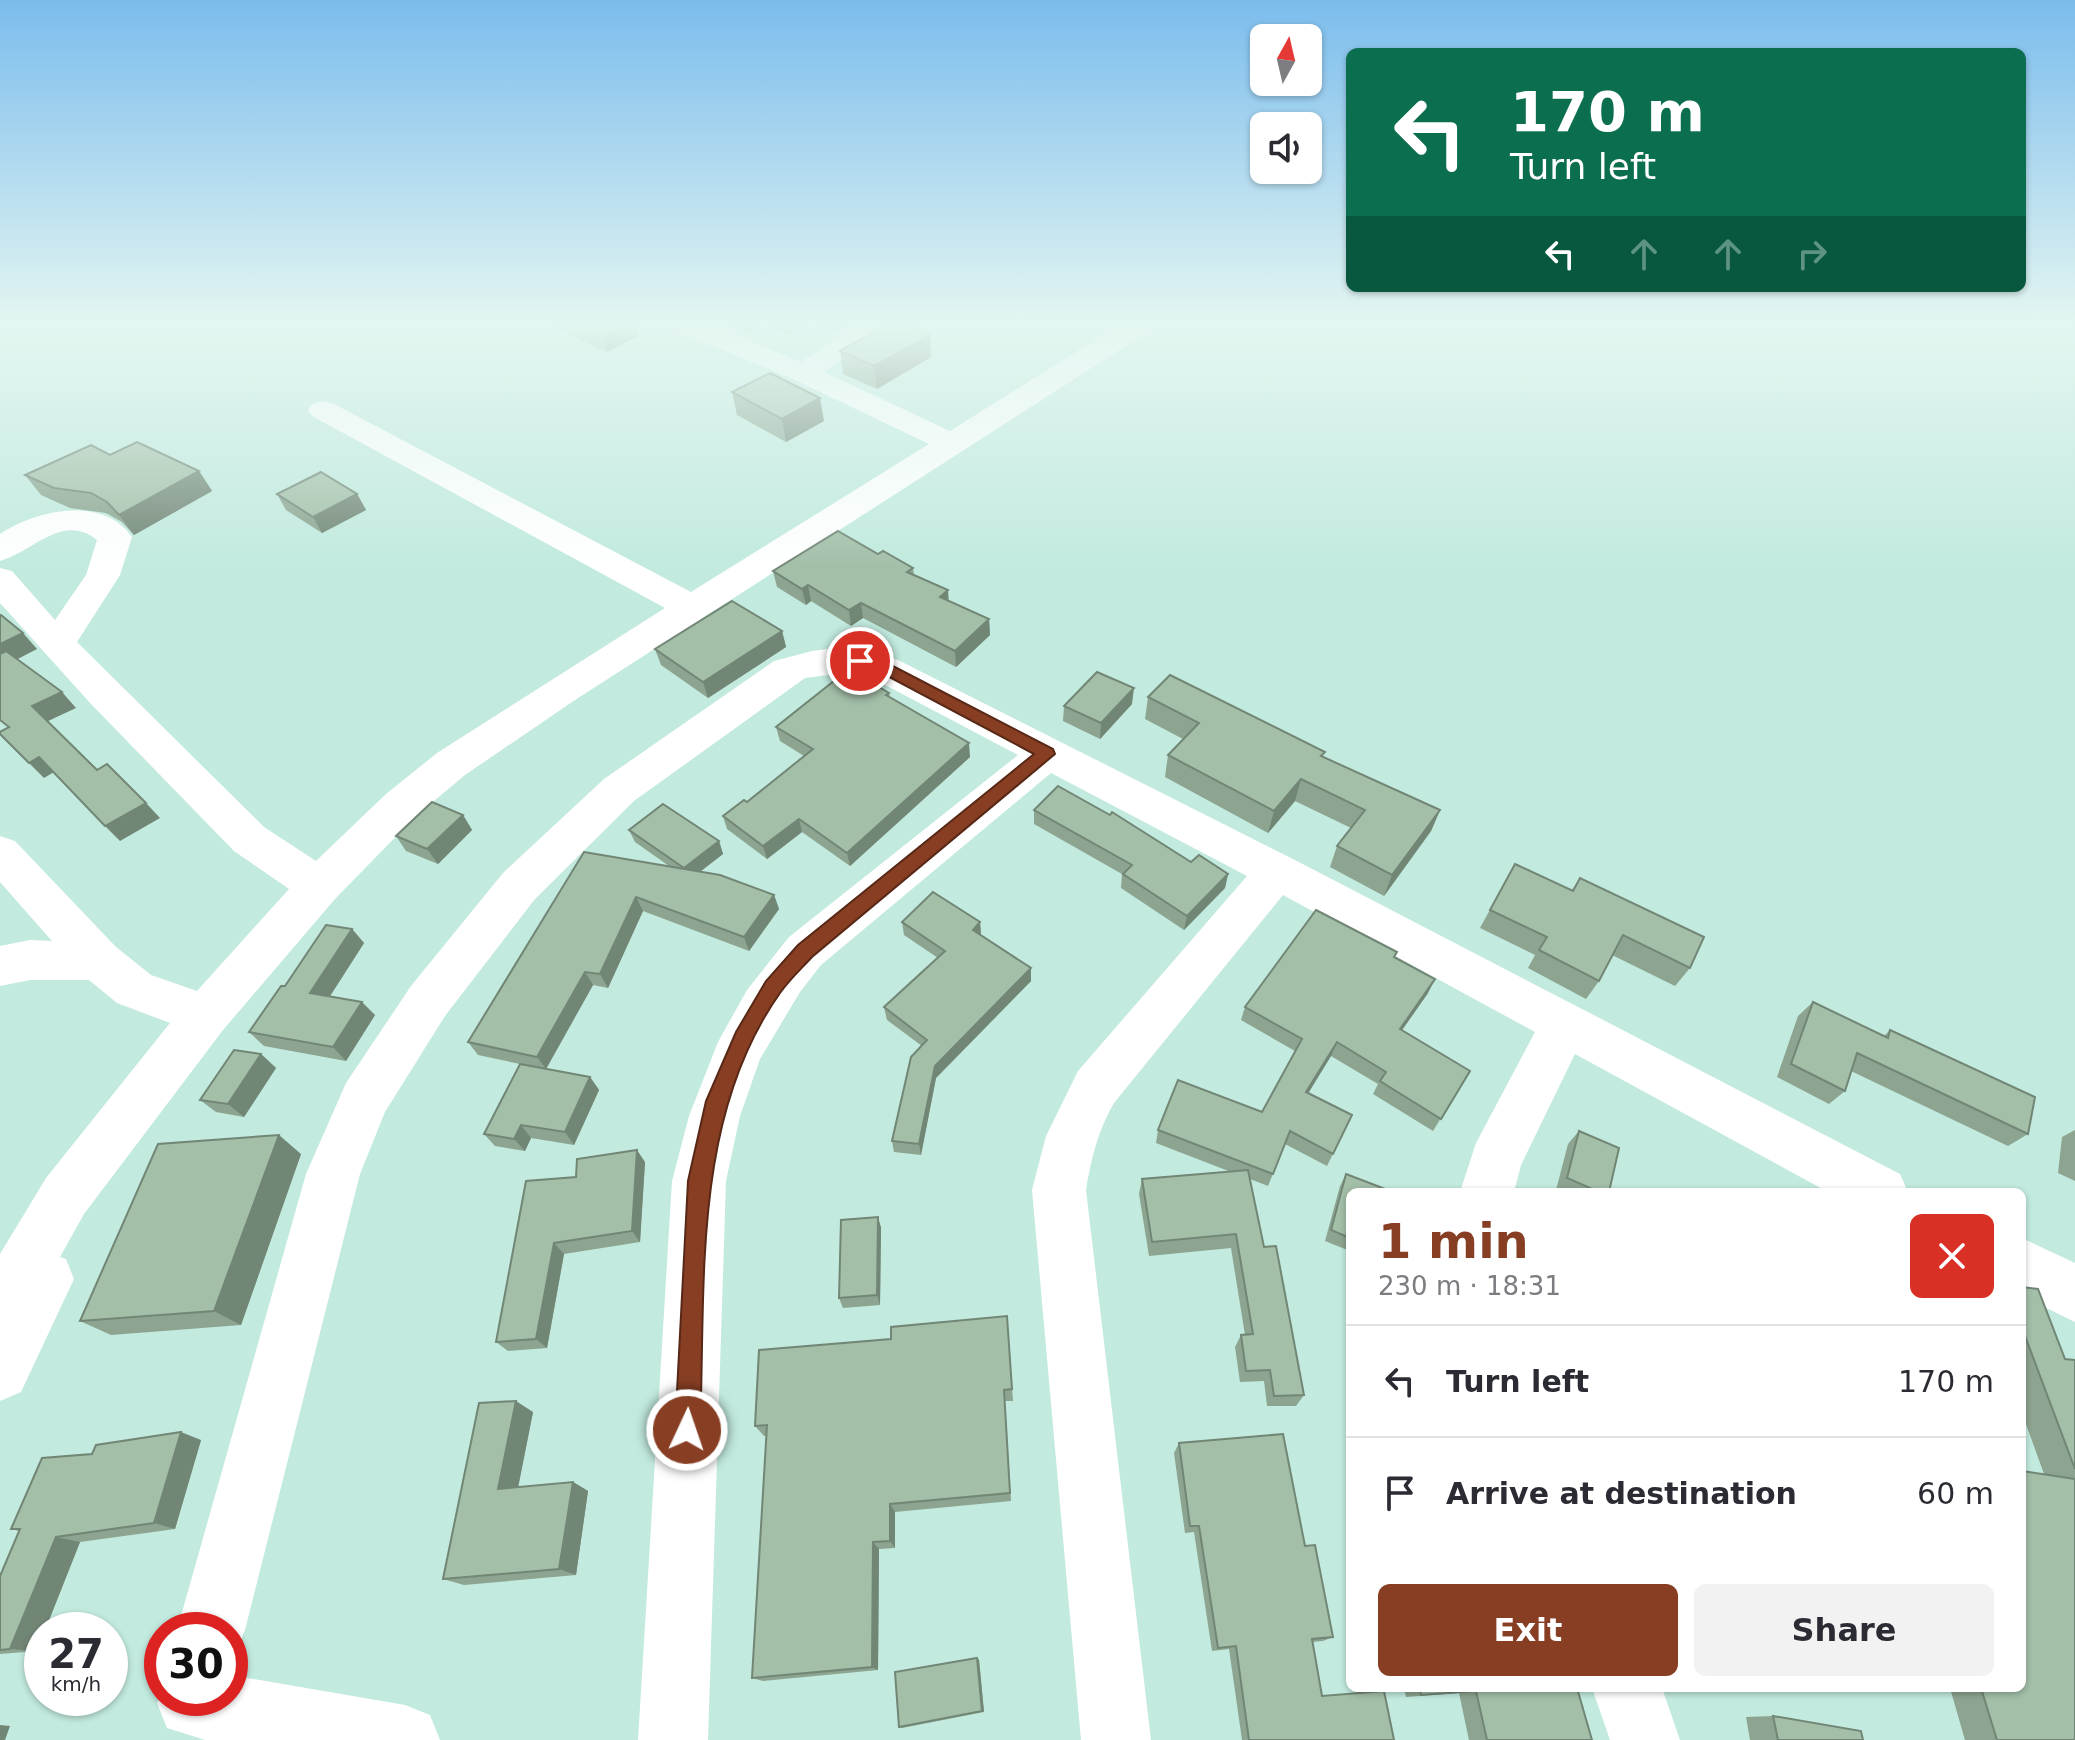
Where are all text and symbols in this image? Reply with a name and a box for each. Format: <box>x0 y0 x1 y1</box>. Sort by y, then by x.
north arrow <box>1250 24 1322 96</box>
map controls <box>1250 24 1322 184</box>
text: 170 m <box>1510 79 1705 144</box>
icon: left <box>1378 80 1482 184</box>
button: sound <box>1250 112 1322 184</box>
text: Turn left <box>1510 146 1656 187</box>
icon: left <box>1538 232 1582 276</box>
icon: ahead <box>1622 232 1666 276</box>
icon: ahead <box>1706 232 1750 276</box>
icon: right <box>1790 232 1834 276</box>
pin <box>826 627 894 695</box>
icon: arrive <box>838 639 882 683</box>
text: 1 min <box>1378 1213 1529 1269</box>
button: close <box>1910 1214 1994 1298</box>
text: 230 m · 18:31 <box>1378 1271 1561 1301</box>
icon: left <box>1378 1359 1422 1403</box>
text: Turn left <box>1446 1364 1589 1399</box>
text: 170 m <box>1898 1364 1994 1399</box>
position arrow <box>645 1388 729 1472</box>
icon: arrive <box>1378 1471 1422 1515</box>
text: Arrive at destination <box>1446 1476 1797 1511</box>
text: 60 m <box>1917 1476 1994 1511</box>
button: Exit <box>1378 1584 1678 1676</box>
button: Share <box>1694 1584 1994 1676</box>
speed limit sign: 30 <box>144 1612 248 1716</box>
text: 27 <box>48 1631 104 1677</box>
text: km/h <box>51 1672 101 1696</box>

